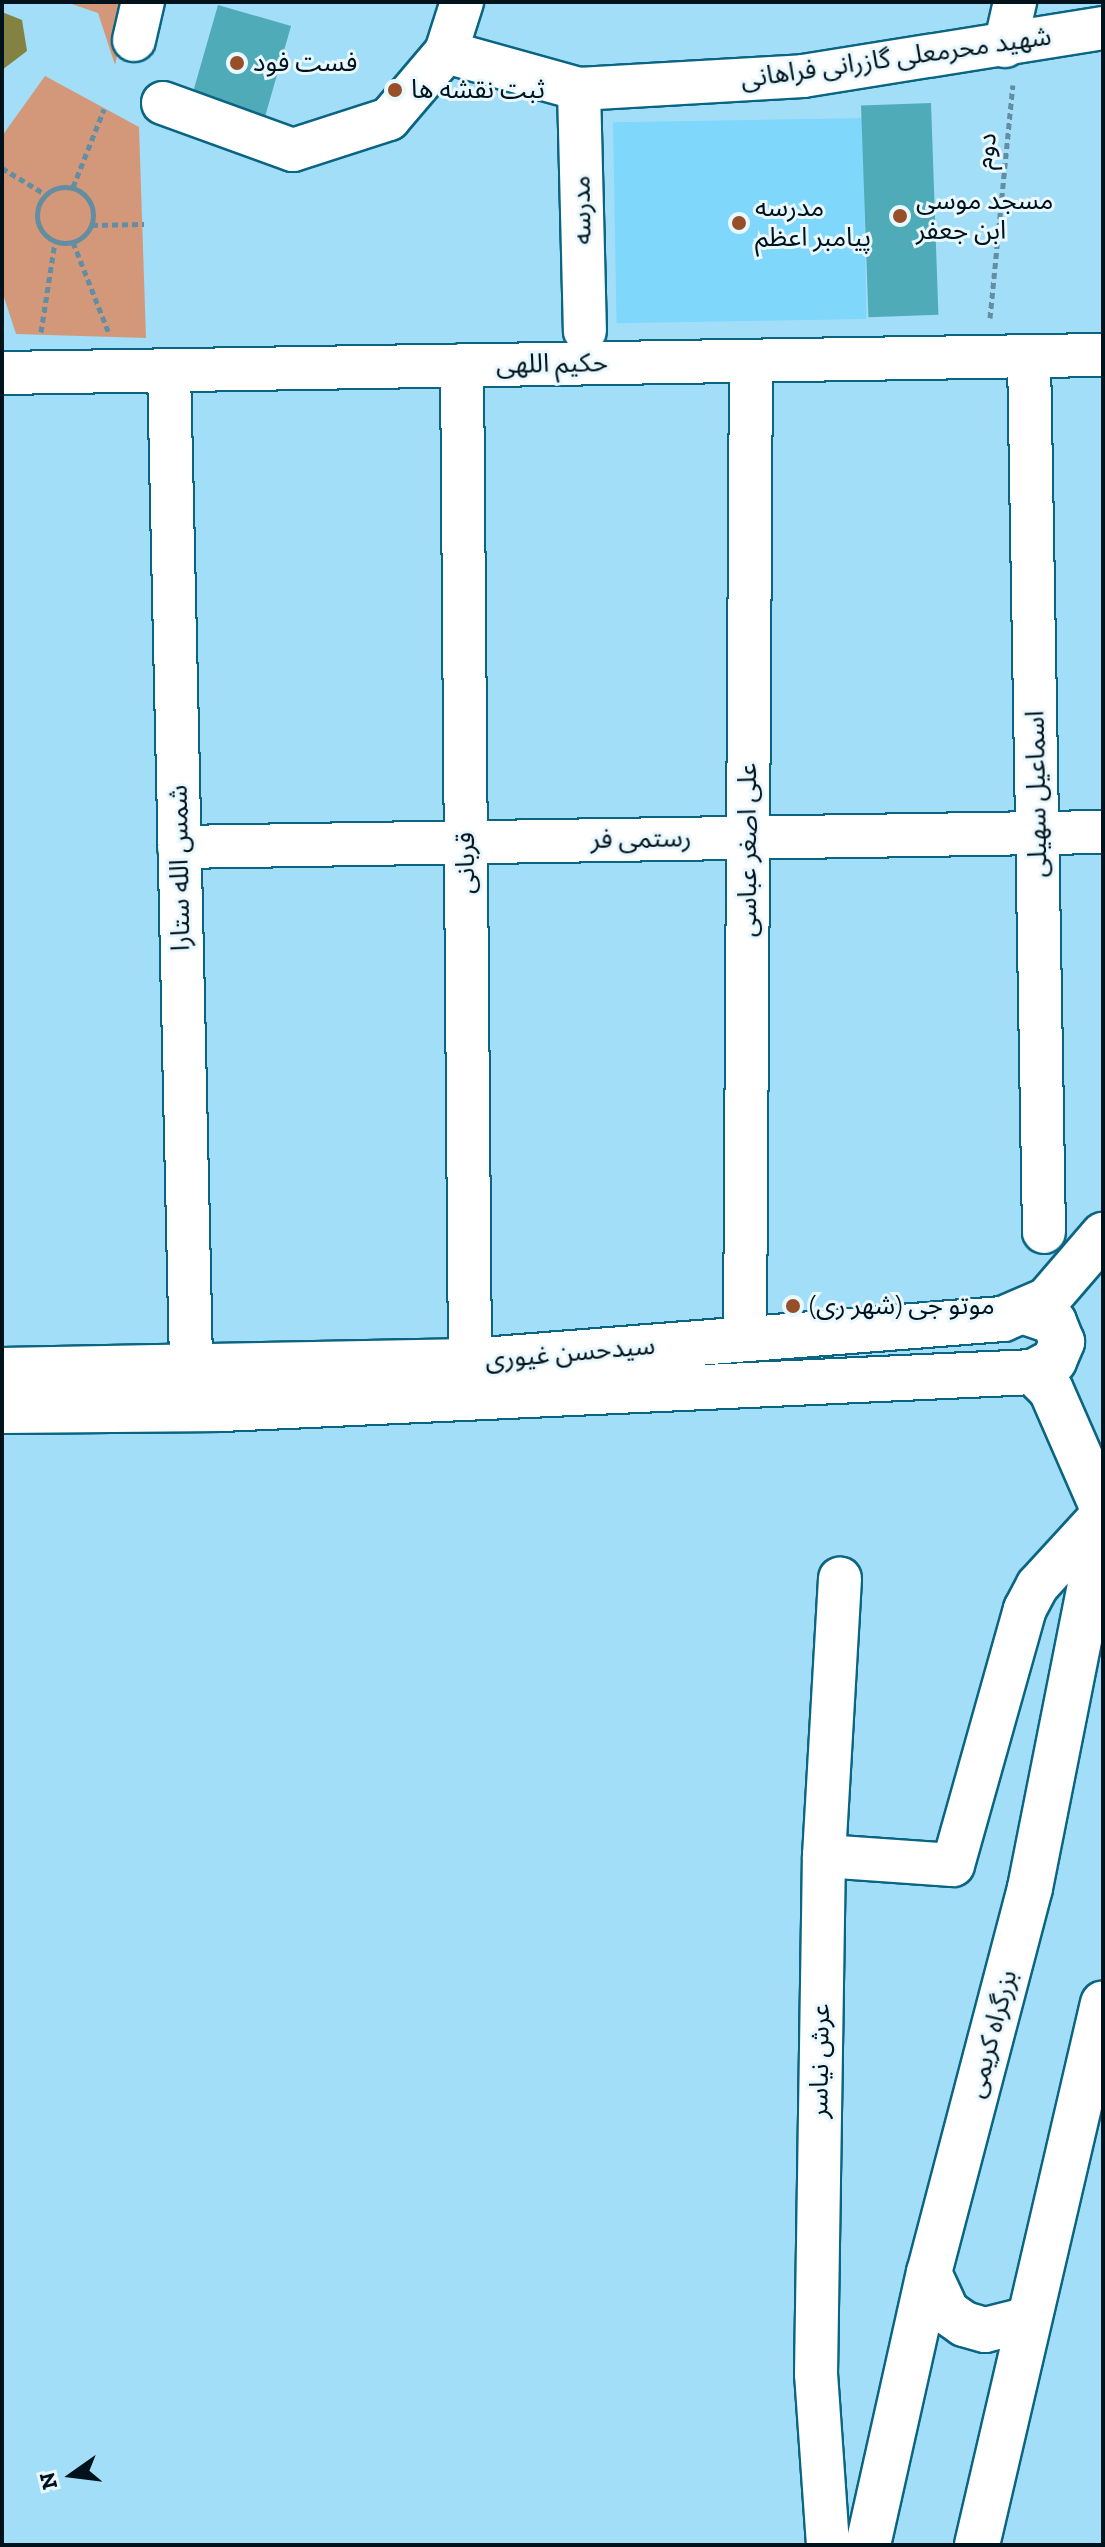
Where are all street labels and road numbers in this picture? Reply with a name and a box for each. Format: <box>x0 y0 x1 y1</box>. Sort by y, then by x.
street label: شهید محرمعلی گازرانی فراهانی <box>739 21 1053 95</box>
street label: دوم <box>969 131 1003 171</box>
street label: مدرسه <box>566 175 598 245</box>
street label: حکیم اللهی <box>496 347 608 381</box>
street label: اسماعیل سهیلی <box>1020 710 1054 878</box>
street label: علی اصغر عباسی <box>732 763 764 937</box>
street label: شمس الله ستارا <box>163 785 197 951</box>
street label: رستمی فر <box>590 823 692 855</box>
street label: قربانی <box>450 832 482 894</box>
street label: سیدحسن غیوری <box>484 1330 656 1376</box>
street label: بزرگراه کریمی <box>960 1967 1024 2101</box>
street label: عرش نیاسر <box>803 2003 837 2119</box>

